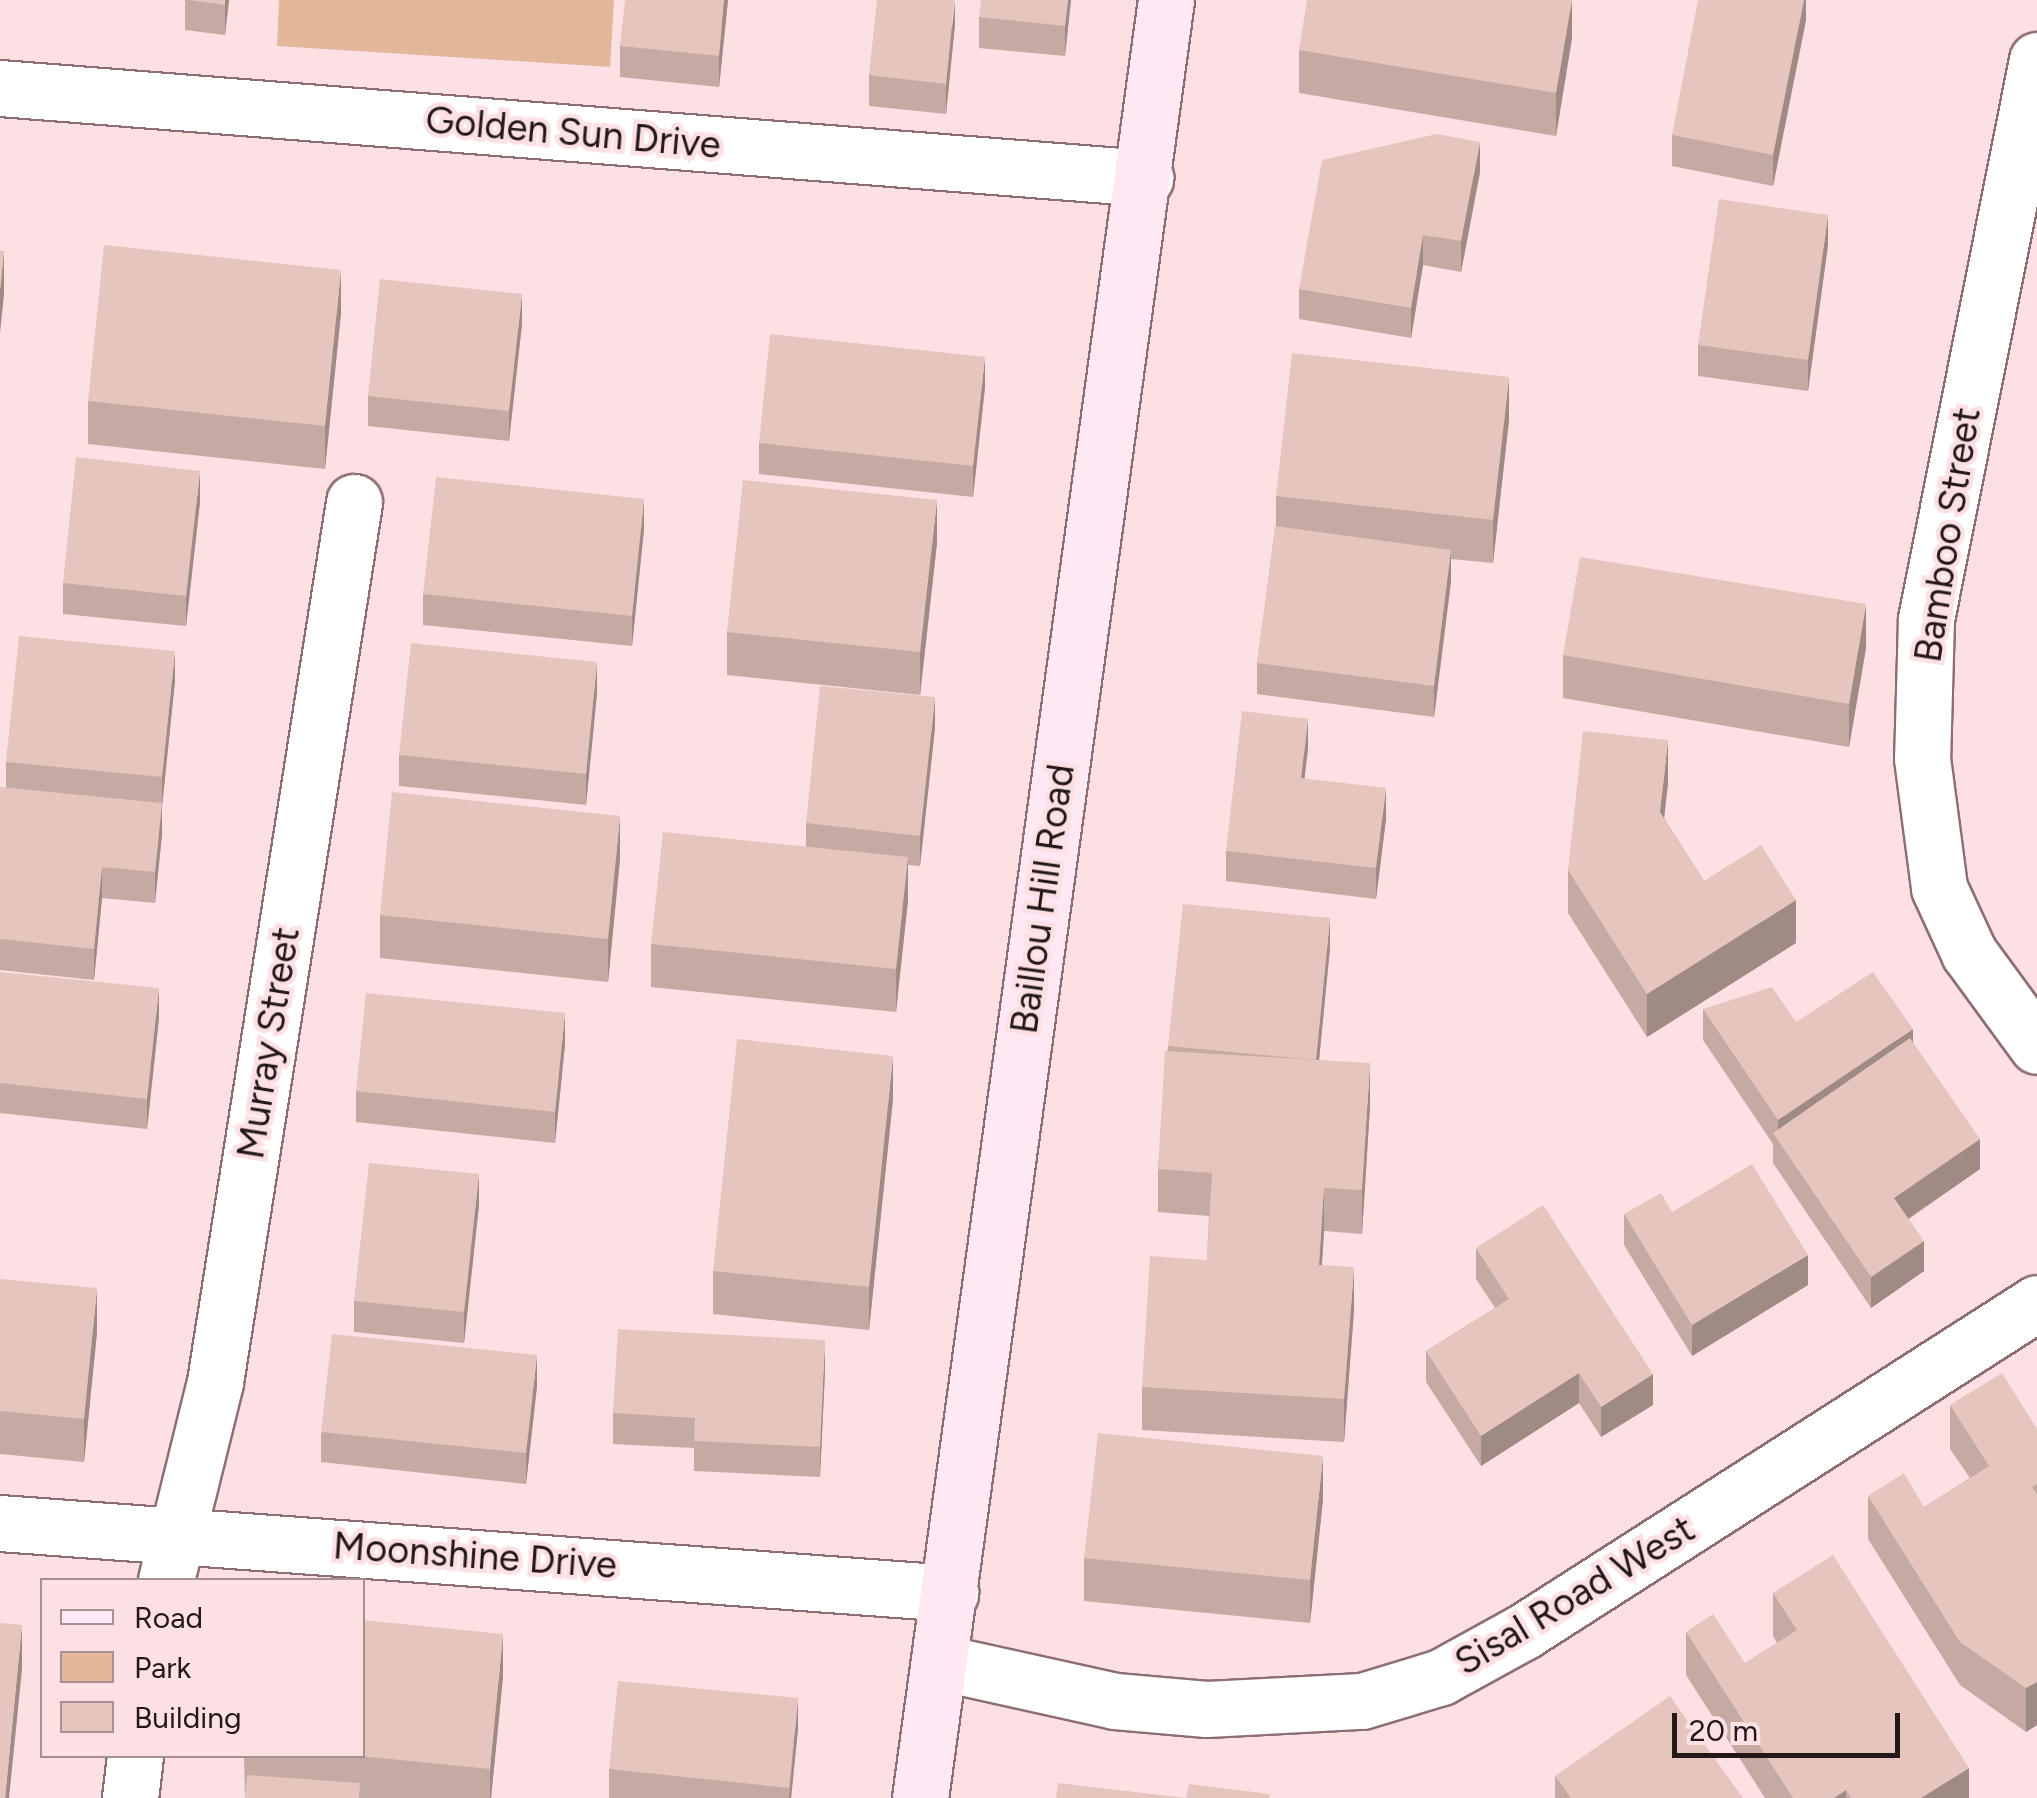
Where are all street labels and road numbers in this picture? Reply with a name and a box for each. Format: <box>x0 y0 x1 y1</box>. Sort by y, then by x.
street label: Golden Sun Drive <box>424 97 722 169</box>
street label: Bamboo Street <box>1905 404 1991 666</box>
street label: Baillou Hill Road <box>1002 761 1084 1037</box>
street label: Murray Street <box>228 924 310 1162</box>
street label: Sisal Road West <box>1447 1507 1703 1685</box>
street label: Moonshine Drive <box>332 1523 618 1589</box>

